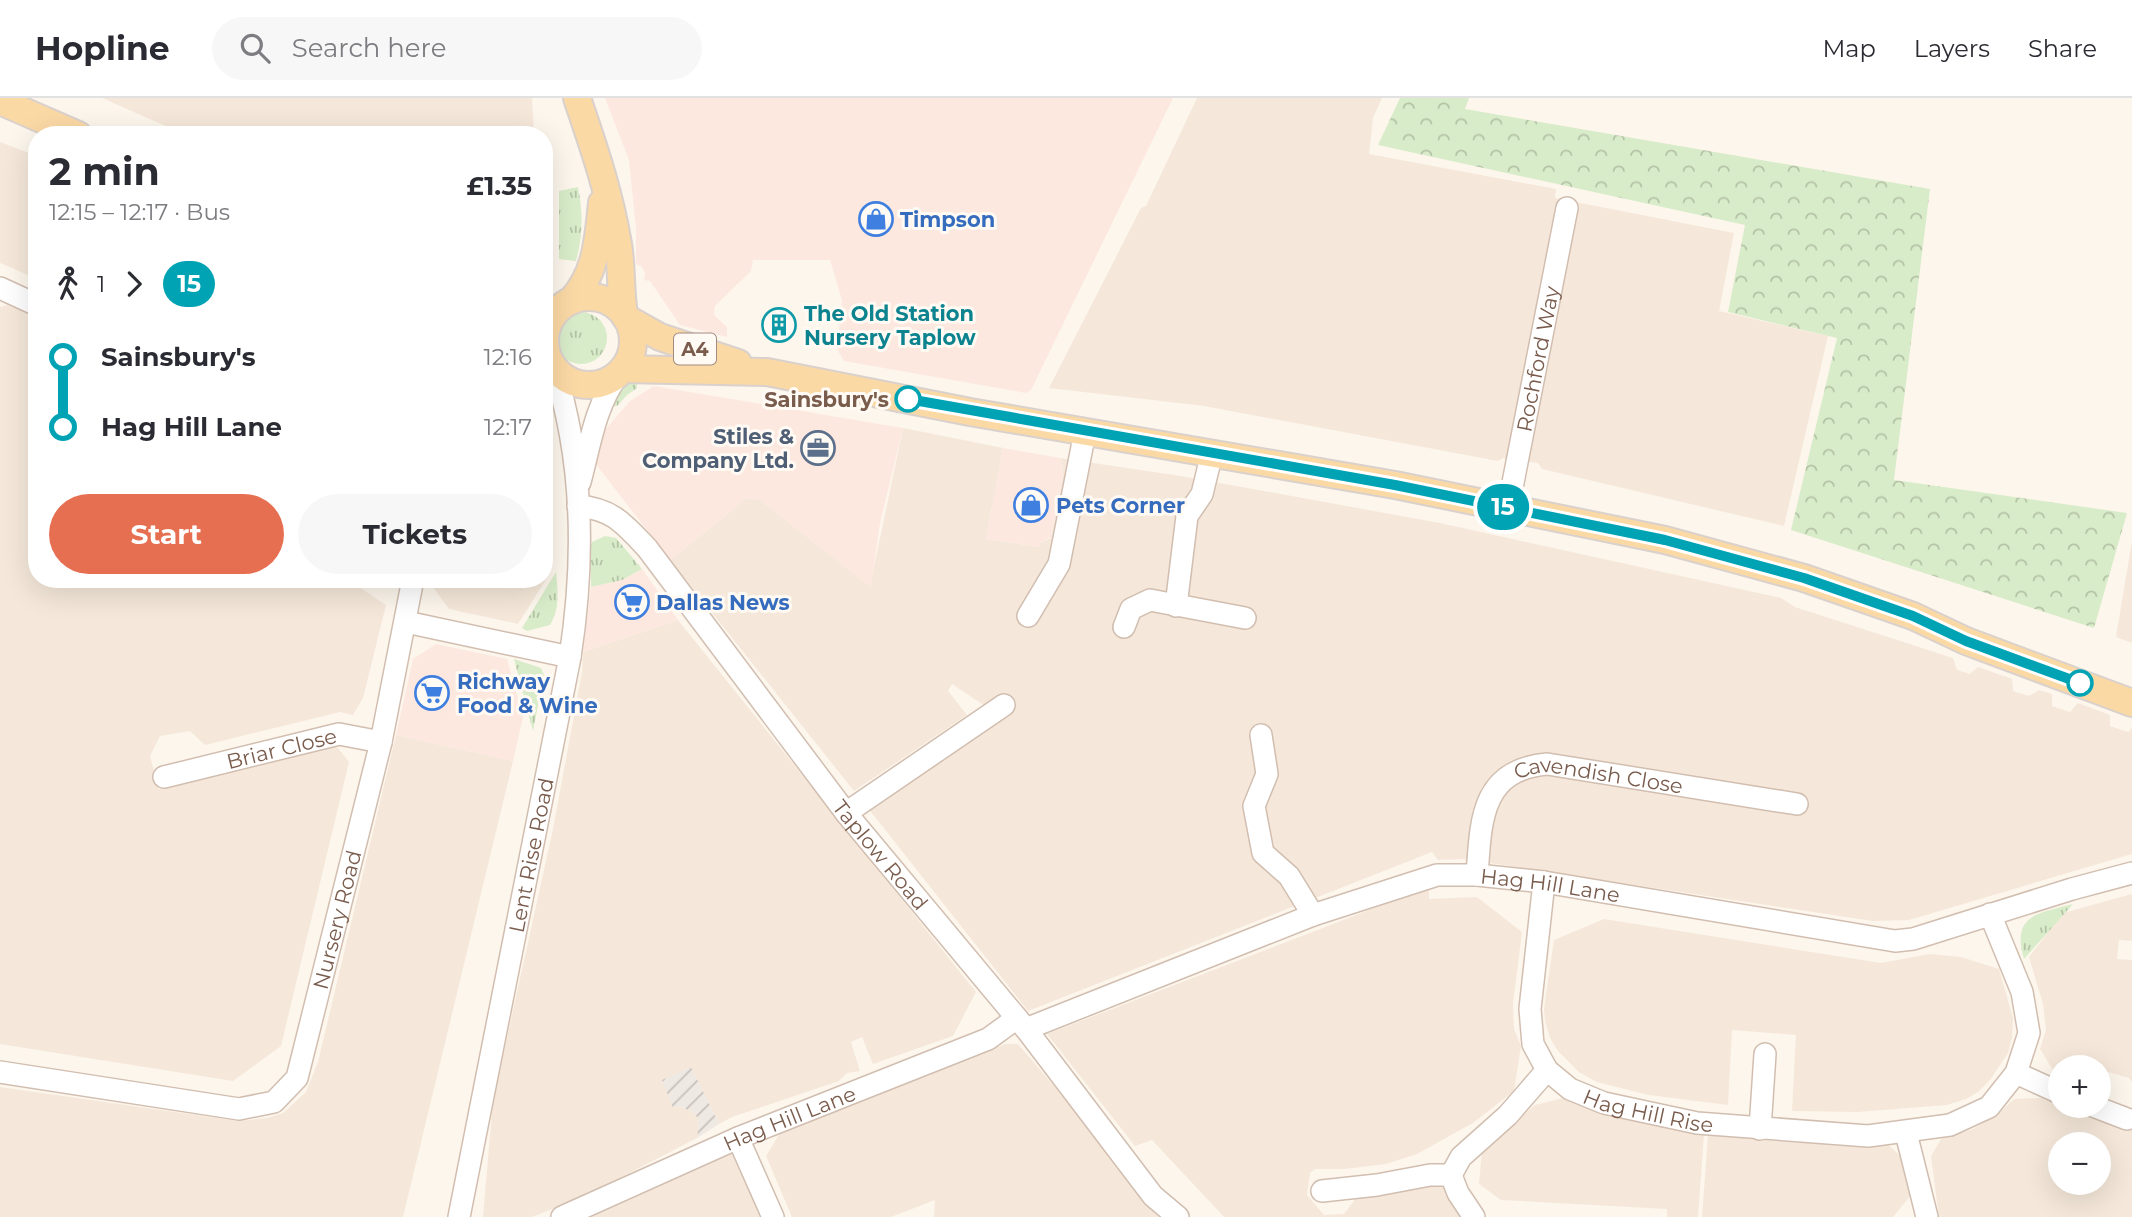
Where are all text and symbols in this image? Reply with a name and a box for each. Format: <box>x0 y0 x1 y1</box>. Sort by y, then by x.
search box <box>212 17 702 80</box>
text: Hopline <box>35 28 170 68</box>
icon: search <box>236 29 274 67</box>
text: Search here <box>292 32 446 64</box>
text: Map <box>1822 34 1876 63</box>
text: Layers <box>1914 34 1990 63</box>
text: Share <box>2028 34 2097 63</box>
text: 2 min <box>49 148 160 195</box>
text: £1.35 <box>466 170 532 202</box>
text: 12:15 – 12:17 · Bus <box>49 198 230 226</box>
shop icon: Timpson <box>857 200 895 238</box>
place label: Timpson <box>900 207 995 232</box>
icon: walk <box>49 265 87 303</box>
icon: forward <box>115 265 153 303</box>
text: 15 <box>177 269 201 298</box>
text: 1 <box>97 270 105 298</box>
street label: Rochford Way <box>1511 283 1564 434</box>
place label: The Old Station Nursery Taplow <box>804 301 976 350</box>
building icon: The Old Station Nursery Taplow <box>760 306 798 344</box>
road number: A4 <box>674 333 716 364</box>
text: Sainsbury's <box>101 341 256 373</box>
text: 12:16 <box>483 343 532 371</box>
marker: Sainsbury's <box>895 386 921 412</box>
place label: Sainsbury's <box>764 387 889 412</box>
text: Hag Hill Lane <box>101 411 282 443</box>
text: 12:17 <box>484 413 532 441</box>
place label: Stiles & Company Ltd. <box>642 424 794 473</box>
office icon: Stiles & Company Ltd. <box>799 429 837 467</box>
line badge: 15 <box>1472 484 1534 530</box>
shop icon: Pets Corner <box>1012 486 1050 524</box>
text: 15 <box>1491 492 1515 521</box>
place label: Pets Corner <box>1056 493 1185 518</box>
button: Start <box>49 494 284 574</box>
button: Tickets <box>298 494 532 574</box>
supermarket icon: Dallas News <box>613 583 651 621</box>
place label: Dallas News <box>656 590 790 615</box>
place label: Richway Food & Wine <box>457 669 598 718</box>
unlabelled marker <box>2067 670 2093 696</box>
supermarket icon: Richway Food & Wine <box>413 674 451 712</box>
street label: Briar Close <box>224 723 339 774</box>
street label: Cavendish Close <box>1510 751 1685 798</box>
street label: Lent Rise Road <box>503 775 558 935</box>
street label: Taplow Road <box>828 795 934 915</box>
street label: Nursery Road <box>307 847 366 992</box>
street label: Hag Hill Lane <box>1479 863 1622 907</box>
map controls <box>2048 1055 2111 1195</box>
button: + <box>2048 1055 2111 1118</box>
street label: Hag Hill Lane <box>719 1080 859 1156</box>
street label: Hag Hill Rise <box>1579 1083 1714 1137</box>
button: − <box>2048 1132 2111 1195</box>

